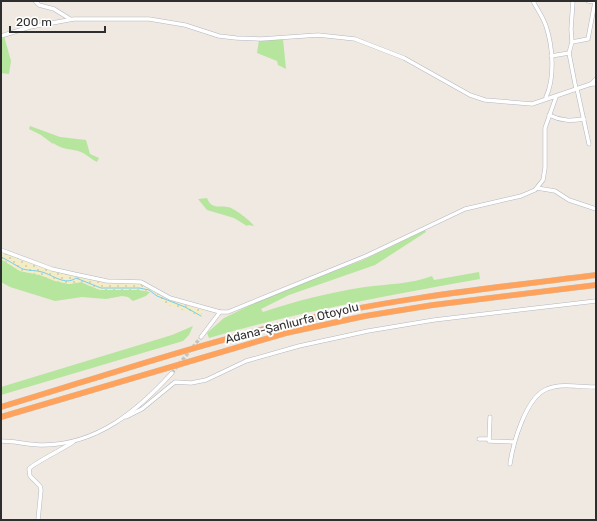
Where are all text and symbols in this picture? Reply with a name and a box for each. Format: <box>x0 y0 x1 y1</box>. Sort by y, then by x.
scale bar <box>10 8 105 34</box>
text: 200 m <box>16 15 52 29</box>
street label: Adana-Şanlıurfa Otoyolu <box>224 300 360 346</box>

